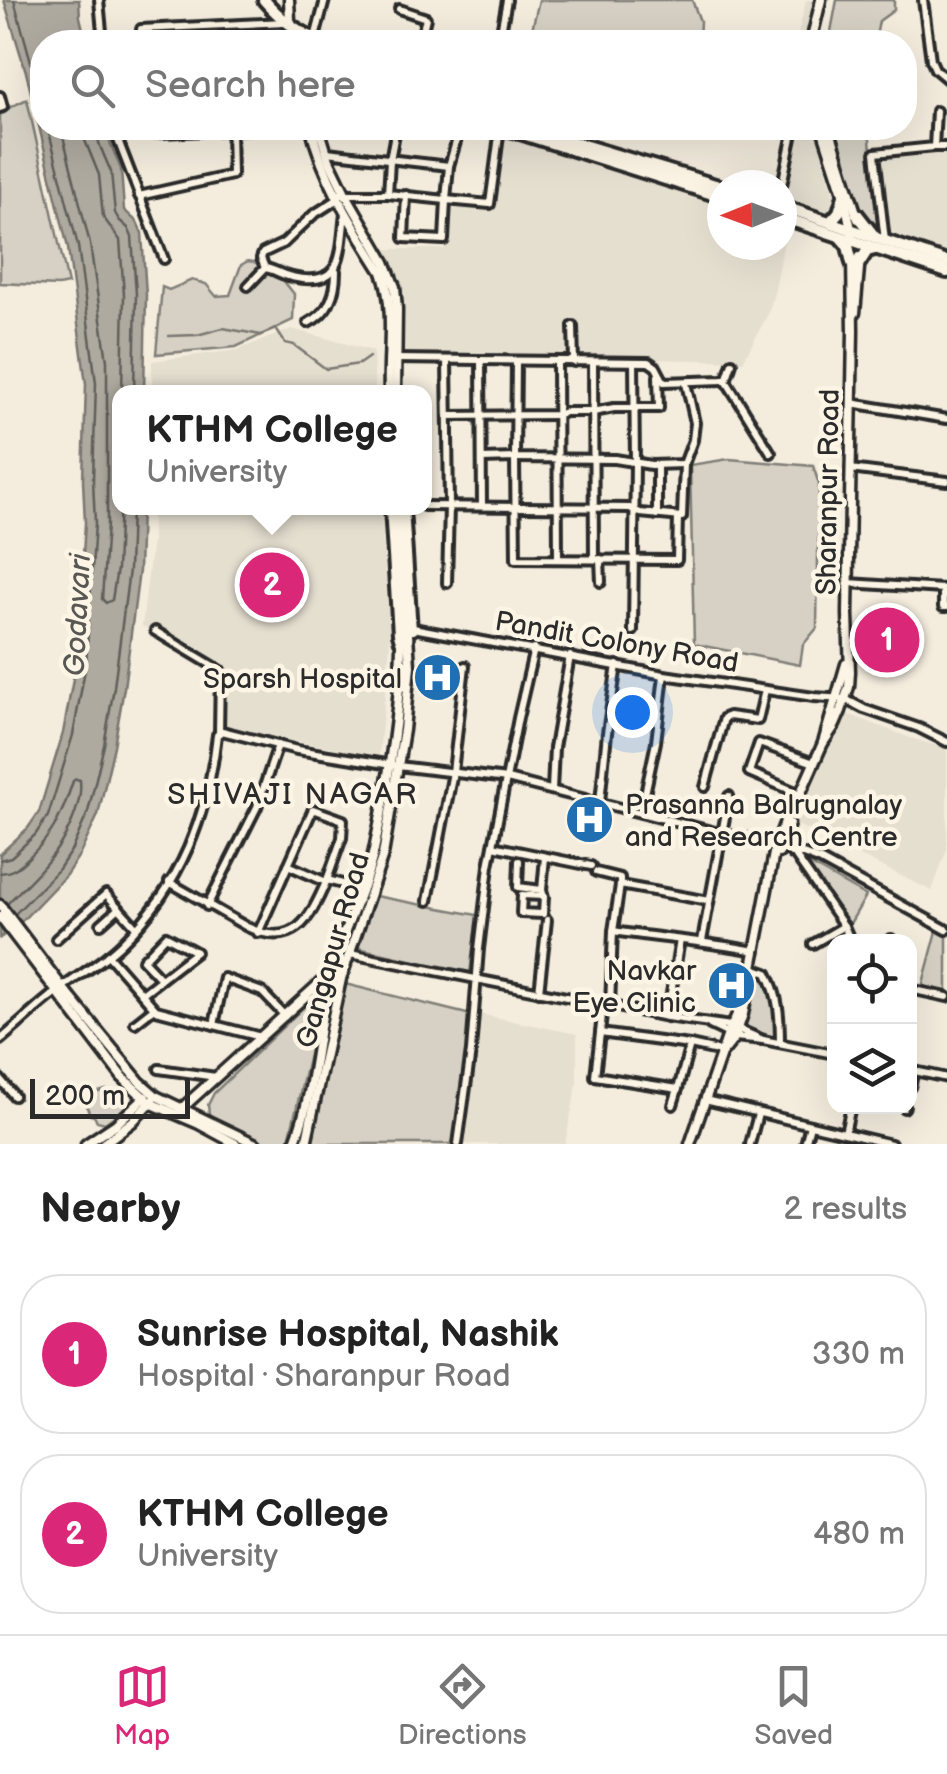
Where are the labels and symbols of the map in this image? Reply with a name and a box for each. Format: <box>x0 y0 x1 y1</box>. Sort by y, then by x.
north arrow <box>707 170 797 260</box>
street label: Sharanpur Road <box>810 389 847 595</box>
pin: 2 <box>240 548 304 622</box>
water label: Godavari <box>57 552 99 677</box>
pin: 1 <box>854 602 920 678</box>
street label: Pandit Colony Road <box>492 605 741 680</box>
hospital icon: Sparsh Hospital <box>411 652 463 704</box>
place label: Sparsh Hospital <box>203 663 402 696</box>
your location <box>607 687 658 738</box>
district label: SHIVAJI NAGAR <box>167 777 419 813</box>
place label: Prasanna Balrugnalay and Research Centre <box>625 789 902 854</box>
hospital icon: Prasanna Balrugnalay and Research Centre <box>564 794 616 846</box>
street label: Gangapur Road <box>290 849 377 1052</box>
place label: Navkar Eye Clinic <box>572 955 697 1020</box>
hospital icon: Navkar Eye Clinic <box>705 960 757 1012</box>
scale bar <box>30 1074 190 1118</box>

